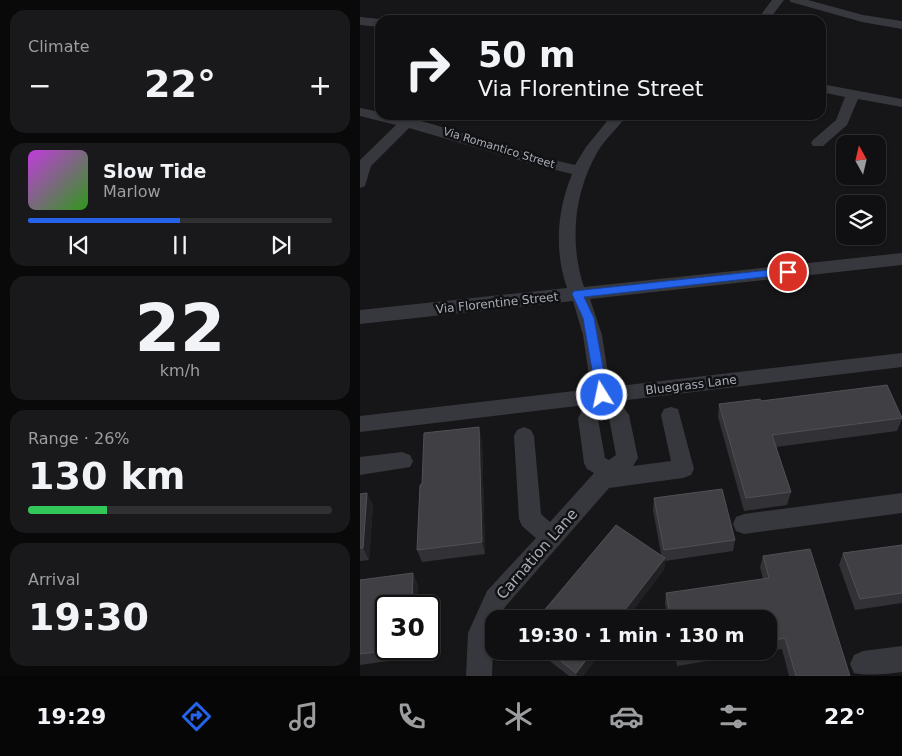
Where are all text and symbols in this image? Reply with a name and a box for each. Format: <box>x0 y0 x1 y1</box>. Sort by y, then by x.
icon: right <box>395 35 460 100</box>
text: 50 m <box>478 35 575 75</box>
text: Climate <box>28 37 90 56</box>
text: 22° <box>144 62 216 106</box>
text: − <box>28 69 51 102</box>
text: + <box>309 69 332 102</box>
text: Via Florentine Street <box>478 76 703 101</box>
street label: Via Romantico Street <box>442 125 557 171</box>
north arrow <box>836 135 886 185</box>
map controls <box>836 135 886 245</box>
text: Slow Tide <box>103 160 206 182</box>
text: Marlow <box>103 182 161 201</box>
button: layers <box>836 195 886 245</box>
icon: previous <box>65 231 93 259</box>
icon: pause <box>166 231 194 259</box>
icon: next <box>267 231 295 259</box>
pin <box>767 251 809 293</box>
icon: arrive <box>774 258 802 286</box>
street label: Via Florentine Street <box>435 290 559 316</box>
text: 22 <box>135 291 225 366</box>
text: km/h <box>160 361 200 380</box>
position arrow <box>575 368 627 420</box>
street label: Bluegrass Lane <box>645 372 737 398</box>
text: Range · 26% <box>28 429 130 448</box>
text: 130 km <box>28 454 185 498</box>
street label: Carnation Lane <box>493 505 581 603</box>
text: Arrival <box>28 570 80 589</box>
text: 19:30 <box>28 595 149 639</box>
speed limit sign: 30 <box>375 595 440 660</box>
text: 19:30 · 1 min · 130 m <box>517 624 745 646</box>
icon: directions <box>179 699 214 734</box>
icon: music <box>286 699 321 734</box>
icon: phone <box>394 699 429 734</box>
icon: climate <box>501 699 536 734</box>
icon: car <box>609 699 644 734</box>
icon: filters <box>716 699 751 734</box>
text: 19:29 <box>36 704 106 729</box>
text: 22° <box>824 704 866 729</box>

